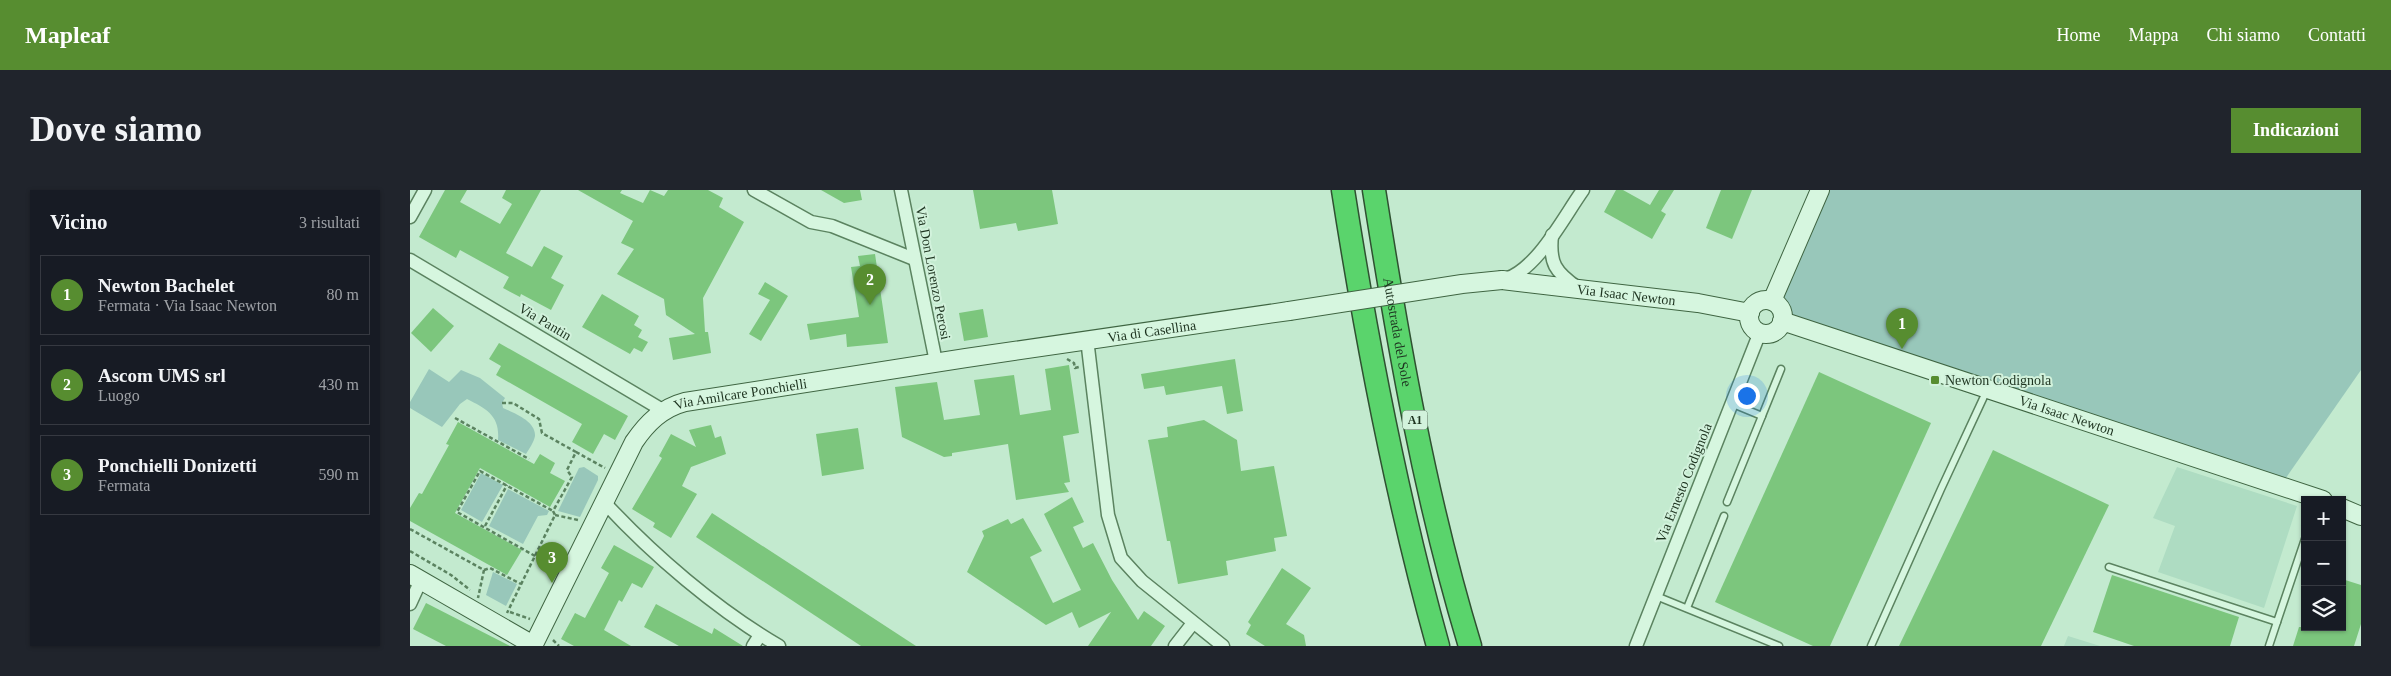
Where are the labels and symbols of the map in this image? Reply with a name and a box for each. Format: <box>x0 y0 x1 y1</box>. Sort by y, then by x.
street label: Via Don Lorenzo Perosi <box>913 205 953 341</box>
pin: 2 <box>854 264 886 305</box>
street label: Autostrada del Sole <box>1381 276 1415 388</box>
street label: Via Isaac Newton <box>1576 281 1676 308</box>
street label: Via Pantin <box>516 300 574 344</box>
pin: 1 <box>1886 308 1918 349</box>
street label: Via di Casellina <box>1106 317 1198 345</box>
place label: Newton Codignola <box>1945 373 2052 388</box>
marker: Newton Codignola <box>1929 374 1941 386</box>
street label: Via Amilcare Ponchielli <box>672 375 808 413</box>
your location <box>1734 383 1760 409</box>
street label: Via Isaac Newton <box>2017 392 2116 438</box>
road number: A1 <box>1402 410 1428 430</box>
street label: Via Ernesto Codignola <box>1653 420 1715 545</box>
pin: 3 <box>536 542 568 583</box>

